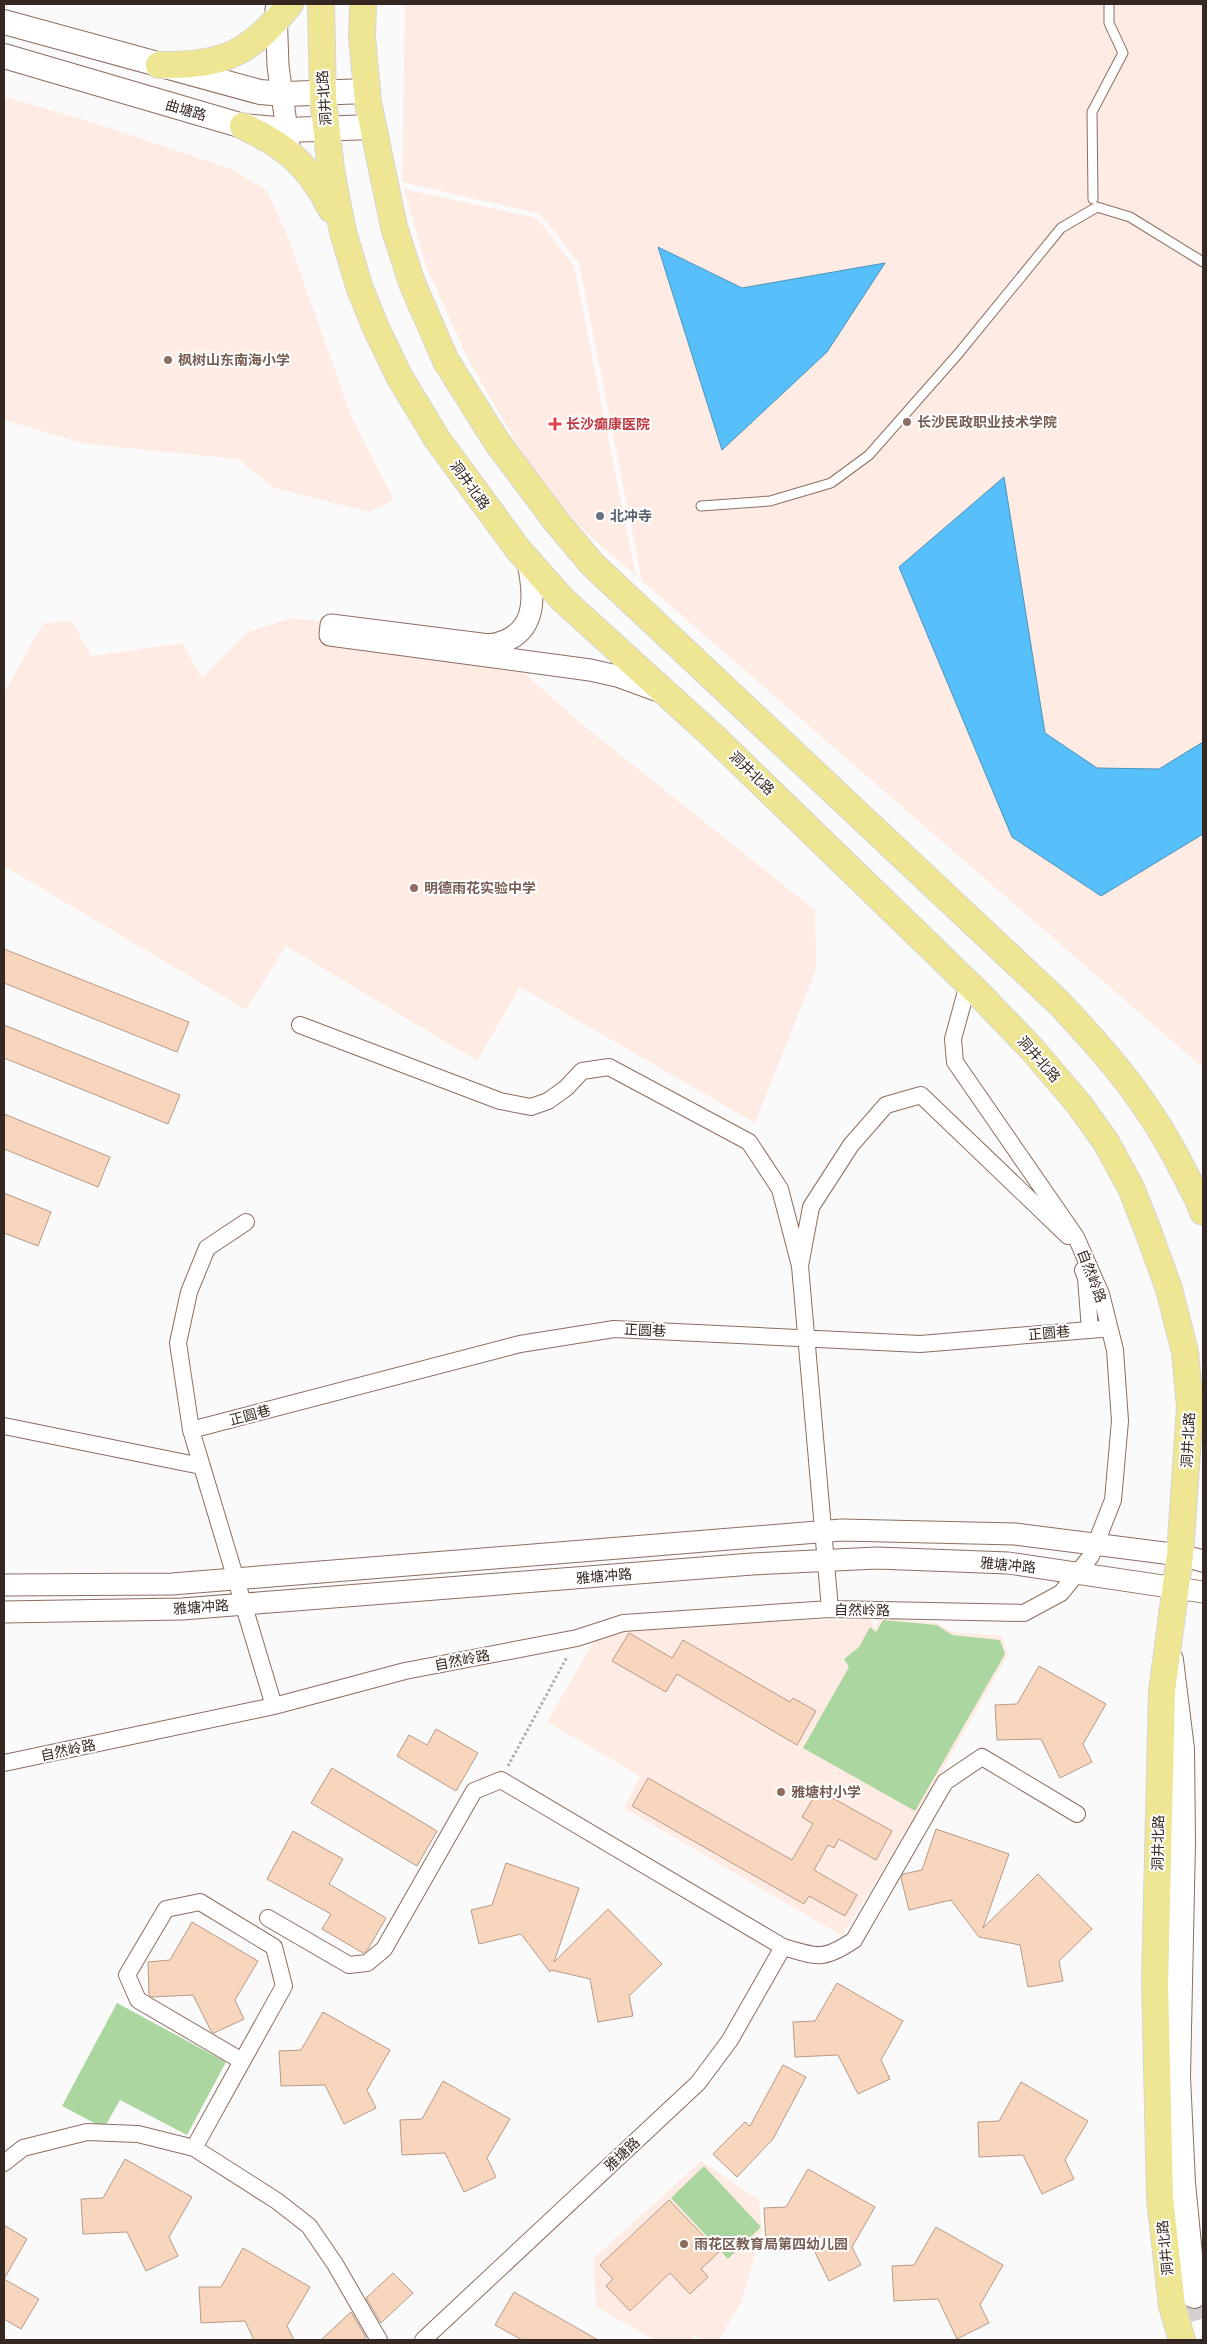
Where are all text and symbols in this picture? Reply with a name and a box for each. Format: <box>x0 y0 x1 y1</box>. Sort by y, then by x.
street label: 洞井北路 <box>314 70 334 126</box>
street label: 曲塘路 <box>164 97 208 123</box>
place label: 枫树山东南海小学 <box>178 352 290 368</box>
marker: 枫树山东南海小学 <box>162 354 174 366</box>
place label: 长沙民政职业技术学院 <box>917 414 1057 430</box>
place label: 长沙癫康医院 <box>566 416 650 432</box>
marker: 长沙民政职业技术学院 <box>901 416 913 428</box>
marker: 长沙癫康医院 <box>548 417 562 431</box>
street label: 洞井北路 <box>447 458 493 512</box>
place label: 北冲寺 <box>610 508 652 524</box>
marker: 北冲寺 <box>594 510 606 522</box>
street label: 洞井北路 <box>726 748 778 798</box>
place label: 明德雨花实验中学 <box>424 880 536 896</box>
marker: 明德雨花实验中学 <box>408 882 420 894</box>
street label: 洞井北路 <box>1015 1033 1063 1085</box>
street label: 自然岭路 <box>1074 1247 1110 1305</box>
street label: 正圆巷 <box>624 1321 666 1339</box>
street label: 正圆巷 <box>1027 1323 1071 1343</box>
street label: 正圆巷 <box>228 1402 272 1428</box>
street label: 洞井北路 <box>1179 1412 1197 1468</box>
street label: 雅塘冲路 <box>979 1555 1037 1575</box>
street label: 雅塘冲路 <box>575 1566 633 1586</box>
street label: 雅塘冲路 <box>173 1597 229 1617</box>
street label: 自然岭路 <box>834 1602 890 1618</box>
street label: 自然岭路 <box>433 1647 491 1673</box>
street label: 自然岭路 <box>39 1736 97 1764</box>
place label: 雅塘村小学 <box>791 1784 861 1800</box>
marker: 雅塘村小学 <box>775 1786 787 1798</box>
street label: 洞井北路 <box>1150 1815 1166 1871</box>
street label: 雅塘路 <box>601 2134 643 2174</box>
street label: 洞井北路 <box>1154 2219 1176 2277</box>
place label: 雨花区教育局第四幼儿园 <box>694 2236 848 2252</box>
marker: 雨花区教育局第四幼儿园 <box>678 2238 690 2250</box>

